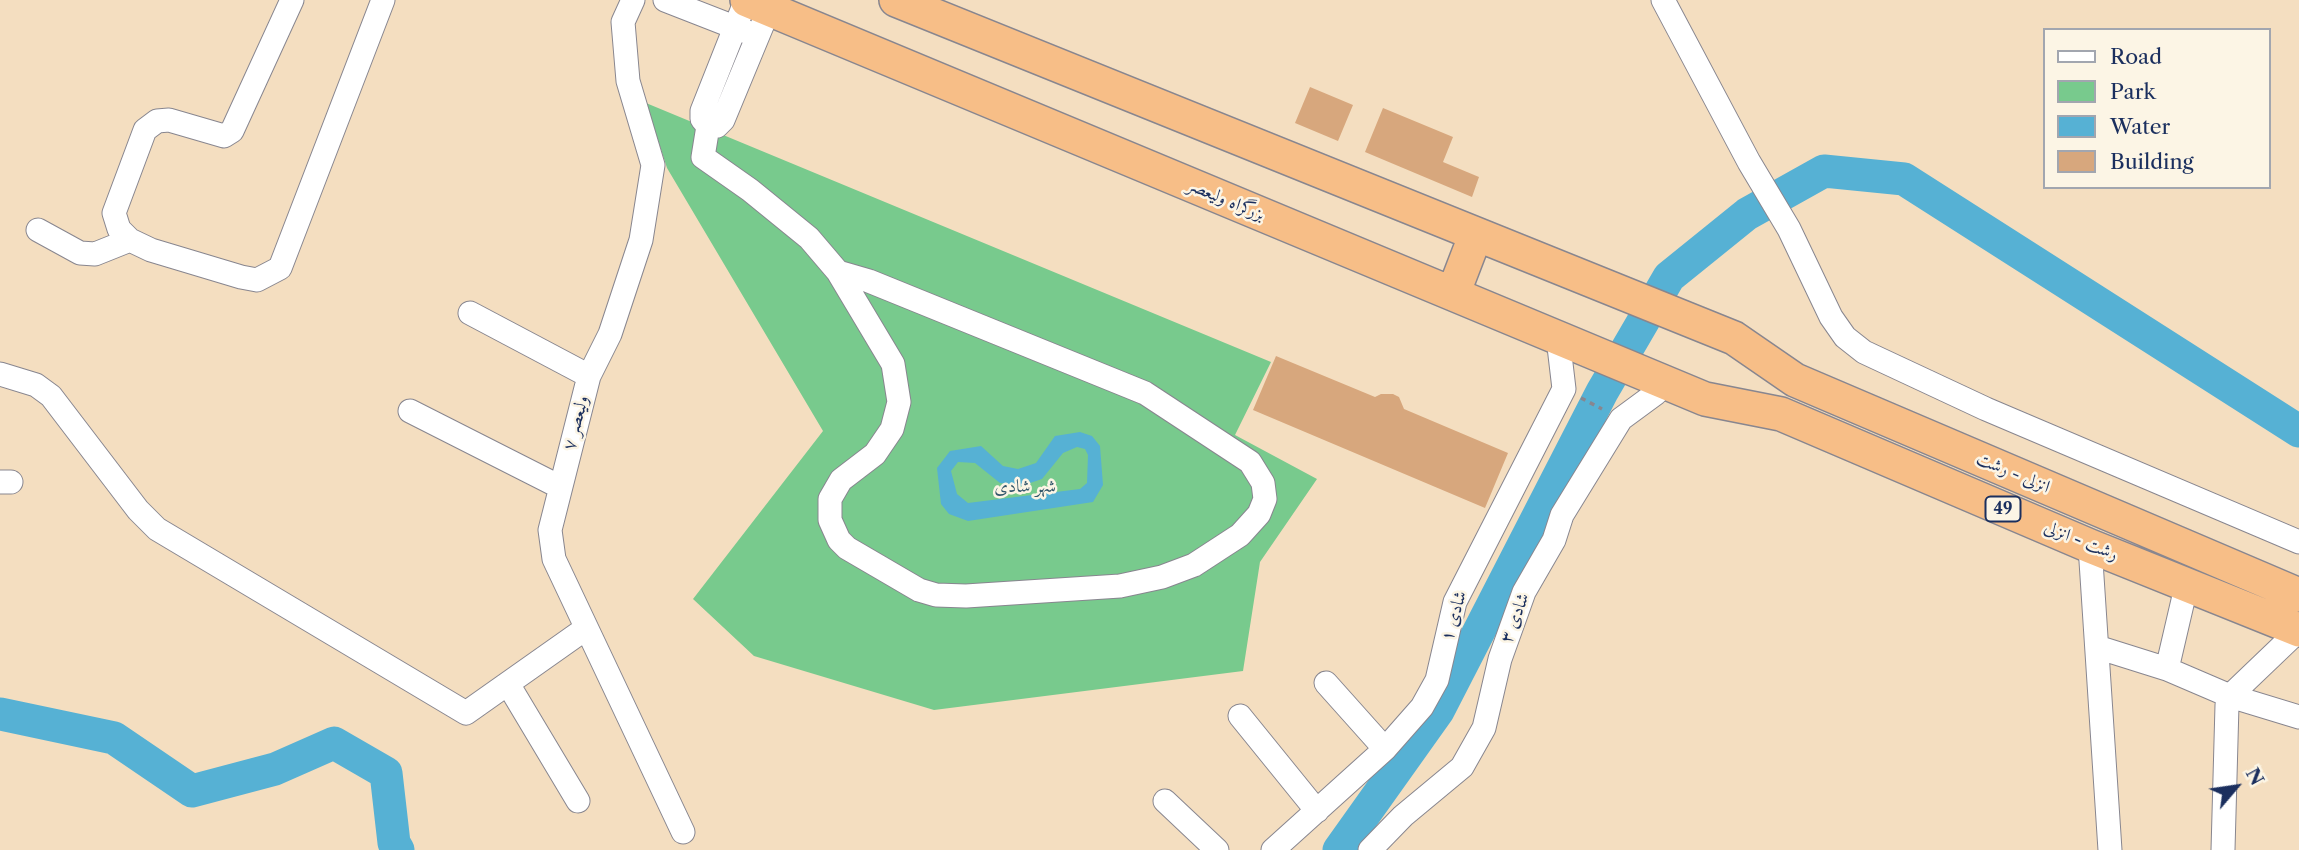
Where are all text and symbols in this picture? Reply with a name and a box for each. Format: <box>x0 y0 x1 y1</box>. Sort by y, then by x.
legend <box>2044 28 2271 189</box>
text: Road <box>2110 44 2162 69</box>
text: Park <box>2110 79 2156 104</box>
text: Water <box>2110 114 2170 139</box>
text: Building <box>2110 149 2194 174</box>
street label: بزرگراه ولیعصر <box>1184 174 1268 226</box>
street label: ولیعصر ۷ <box>558 393 594 453</box>
street label: انزلی - رشت <box>1973 448 2053 498</box>
park label: شهر شادی <box>994 476 1056 498</box>
road number: 49 <box>1986 496 2021 522</box>
street label: رشت - انزلی <box>2041 516 2121 566</box>
street label: شادی ۱ <box>1436 588 1472 644</box>
street label: شادی ۳ <box>1496 590 1534 646</box>
north arrow <box>2201 752 2271 822</box>
text: N <box>2241 764 2269 789</box>

